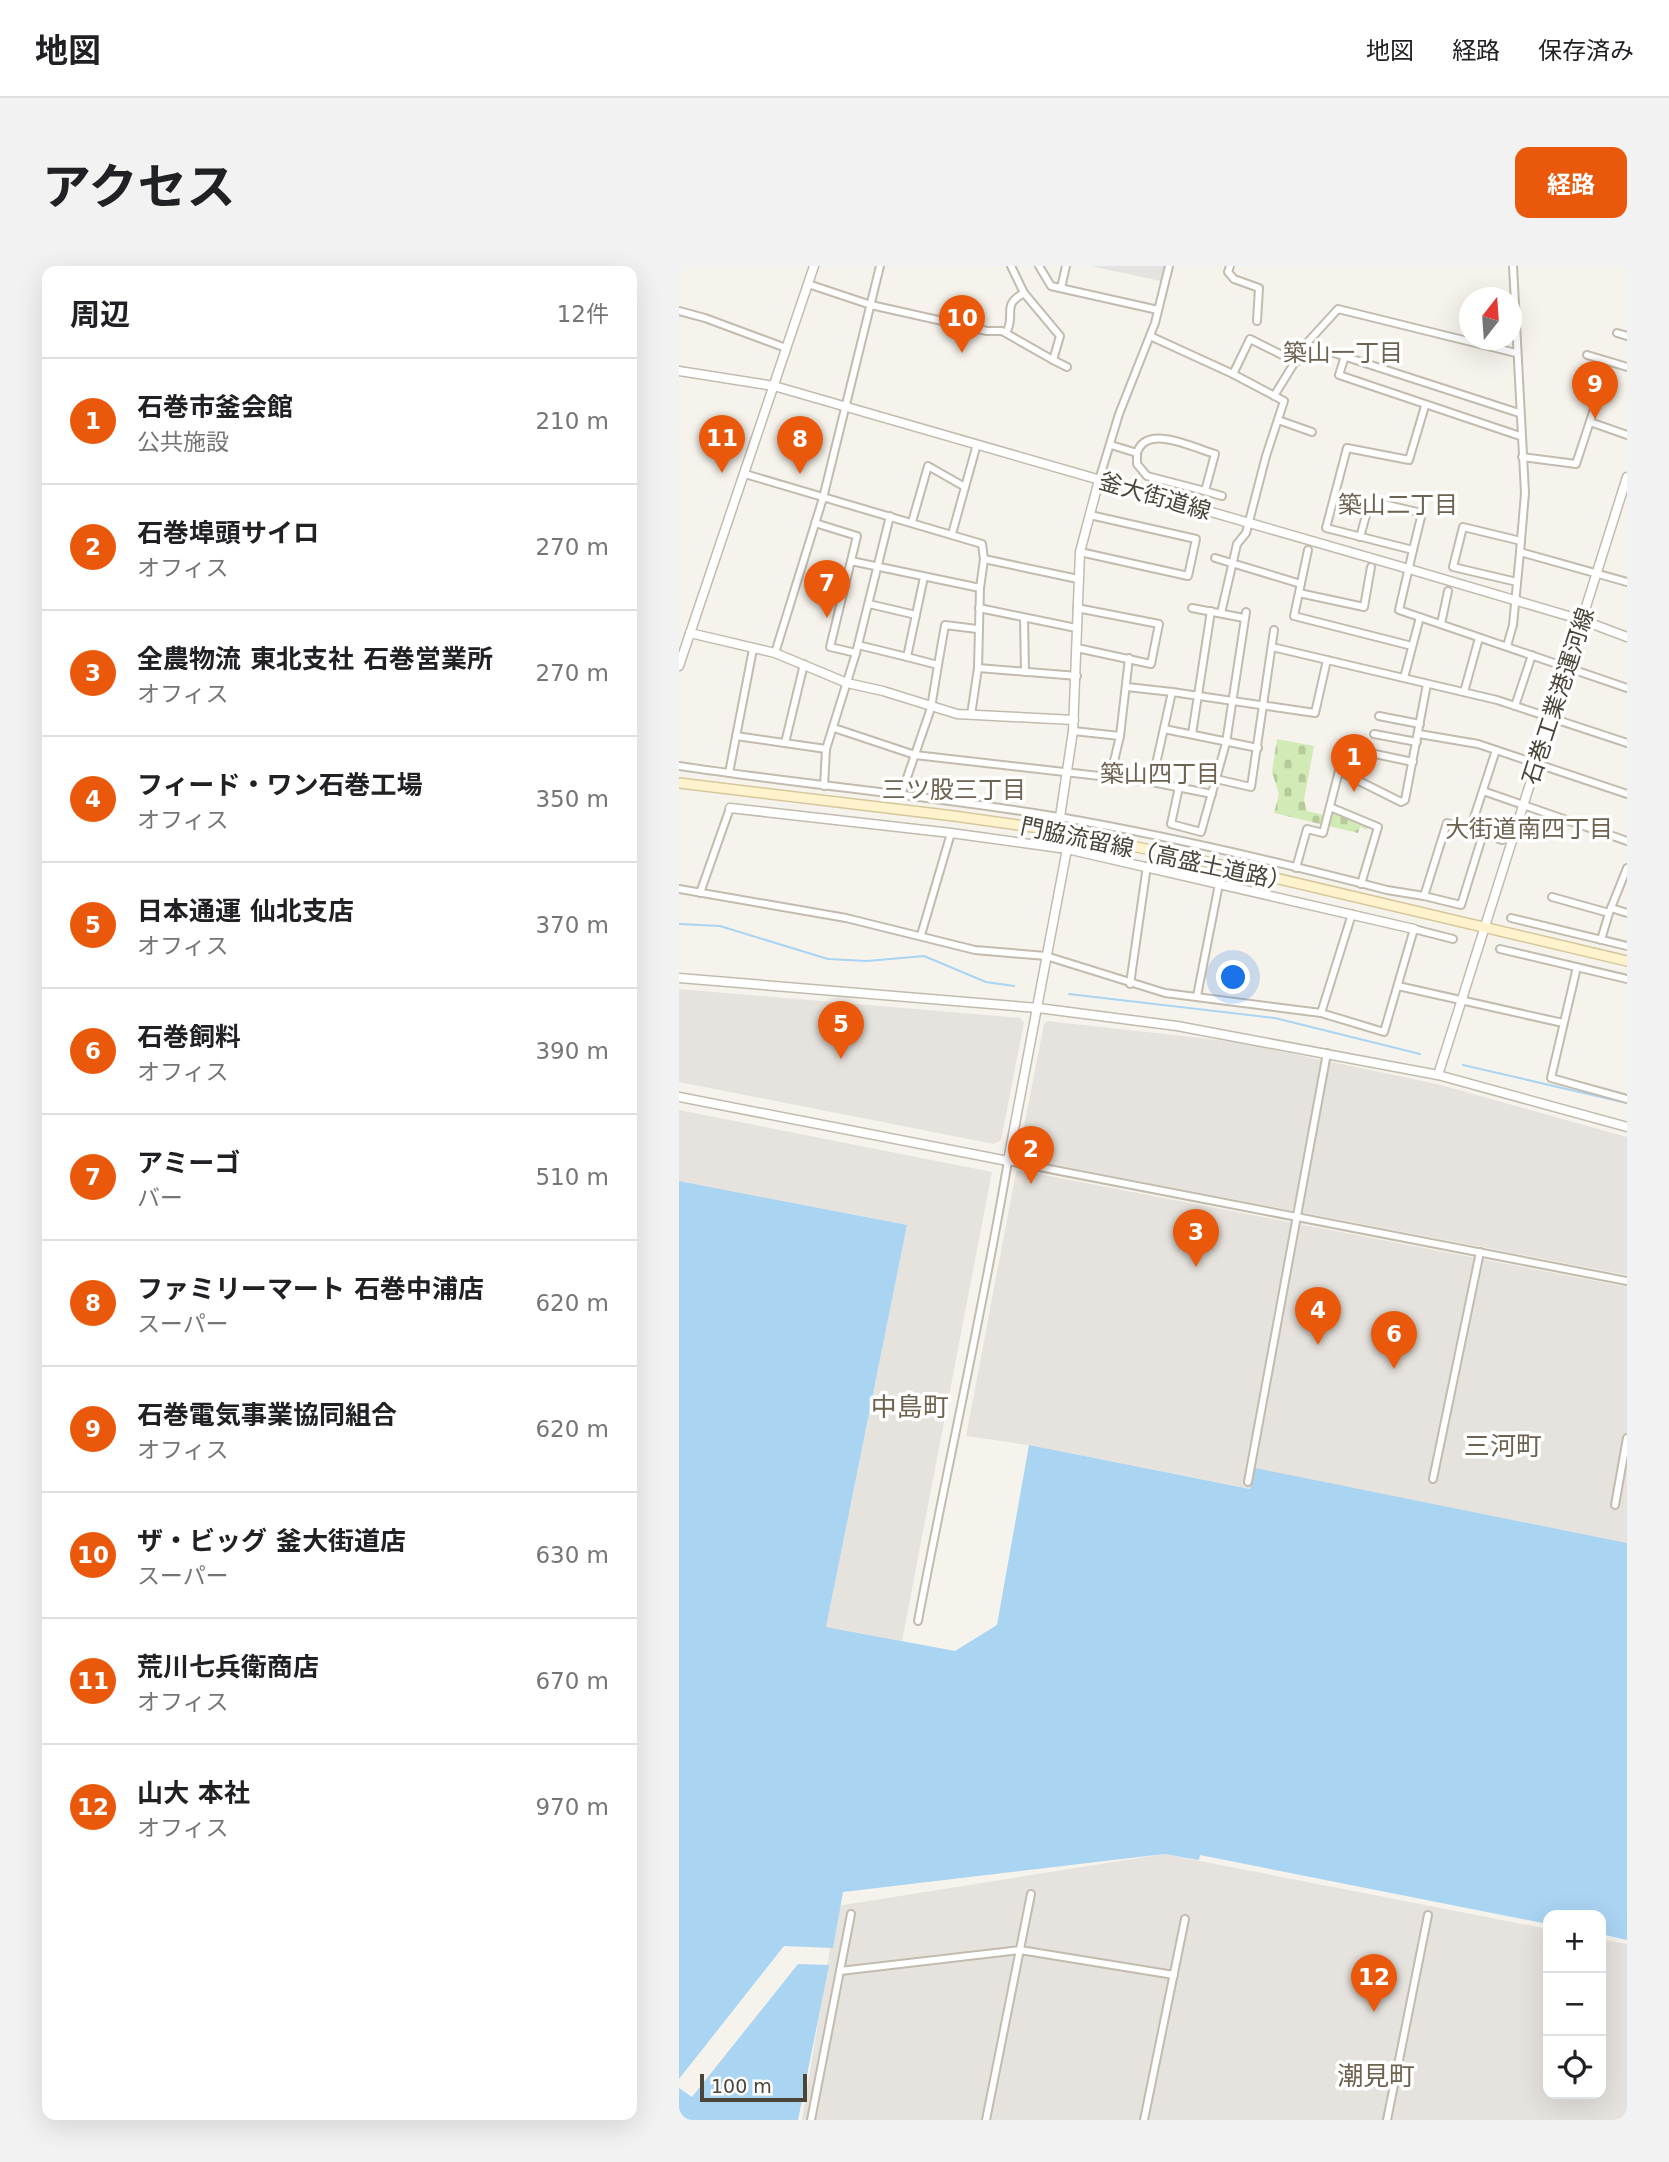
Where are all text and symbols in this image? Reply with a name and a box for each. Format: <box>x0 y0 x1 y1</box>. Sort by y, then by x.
text: 地図 <box>35 31 101 70</box>
text: 地図 <box>1366 37 1414 65</box>
text: 経路 <box>1452 37 1500 65</box>
text: 保存済み <box>1538 37 1634 65</box>
button: 経路 <box>1515 147 1627 218</box>
text: アクセス <box>42 159 236 216</box>
north arrow <box>1459 287 1522 350</box>
pin: 10 <box>939 295 985 353</box>
text: 周辺 <box>70 297 130 332</box>
text: 12件 <box>557 301 609 327</box>
district label: 築山一丁目 <box>1283 339 1403 367</box>
pin: 9 <box>1572 361 1618 419</box>
text: 石巻市釜会館 <box>137 392 293 422</box>
text: 1 <box>85 408 101 434</box>
text: 210 m <box>535 408 609 434</box>
pin: 11 <box>699 415 745 473</box>
pin: 8 <box>777 416 823 474</box>
text: 公共施設 <box>137 429 229 455</box>
street label: 釜大街道線 <box>1096 468 1214 524</box>
district label: 築山二丁目 <box>1338 491 1458 519</box>
text: 石巻埠頭サイロ <box>137 518 319 548</box>
text: 2 <box>85 534 101 560</box>
text: 270 m <box>535 534 609 560</box>
text: オフィス <box>137 555 229 581</box>
pin: 7 <box>804 560 850 618</box>
street label: 石巻工業港運河線 <box>1517 604 1599 788</box>
text: 全農物流 東北支社 石巻営業所 <box>137 644 493 674</box>
text: 3 <box>85 660 101 686</box>
text: 270 m <box>535 660 609 686</box>
text: オフィス <box>137 681 229 707</box>
pin: 1 <box>1331 734 1377 792</box>
district label: 築山四丁目 <box>1100 760 1220 788</box>
text: フィード・ワン石巻工場 <box>137 770 422 800</box>
district label: 三ツ股三丁目 <box>882 776 1026 804</box>
text: 4 <box>85 786 101 812</box>
text: 350 m <box>535 786 609 812</box>
text: オフィス <box>137 807 229 833</box>
street label: 門脇流留線（高盛土道路） <box>1018 813 1294 895</box>
district label: 大街道南四丁目 <box>1445 815 1613 843</box>
text: 日本通運 仙北支店 <box>137 896 354 926</box>
text: 5 <box>85 912 101 938</box>
text: 370 m <box>535 912 609 938</box>
text: オフィス <box>137 933 229 959</box>
your location <box>1216 960 1250 994</box>
pin: 5 <box>818 1001 864 1059</box>
text: 石巻飼料 <box>137 1022 241 1052</box>
text: 6 <box>85 1038 101 1064</box>
text: 390 m <box>535 1038 609 1064</box>
text: オフィス <box>137 1059 229 1085</box>
pin: 2 <box>1008 1126 1054 1184</box>
text: アミーゴ <box>137 1148 240 1178</box>
text: 7 <box>85 1164 101 1190</box>
text: 510 m <box>535 1164 609 1190</box>
text: バー <box>137 1185 183 1211</box>
pin: 3 <box>1173 1209 1219 1267</box>
text: ファミリーマート 石巻中浦店 <box>137 1274 484 1304</box>
pin: 4 <box>1295 1287 1341 1345</box>
text: 8 <box>85 1290 101 1316</box>
text: 620 m <box>535 1290 609 1316</box>
text: スーパー <box>137 1311 229 1337</box>
pin: 6 <box>1371 1311 1417 1369</box>
district label: 中島町 <box>871 1392 949 1422</box>
text: 石巻電気事業協同組合 <box>137 1400 397 1430</box>
text: 9 <box>85 1416 101 1442</box>
text: 620 m <box>535 1416 609 1442</box>
district label: 三河町 <box>1464 1431 1542 1461</box>
text: オフィス <box>137 1437 229 1463</box>
text: ザ・ビッグ 釜大街道店 <box>137 1526 406 1556</box>
text: 10 <box>77 1542 109 1568</box>
text: 630 m <box>535 1542 609 1568</box>
text: スーパー <box>137 1563 229 1589</box>
text: 荒川七兵衛商店 <box>137 1652 319 1682</box>
text: 11 <box>77 1668 109 1694</box>
text: 670 m <box>535 1668 609 1694</box>
text: オフィス <box>137 1689 229 1715</box>
text: 山大 本社 <box>137 1778 250 1808</box>
text: 12 <box>77 1794 109 1820</box>
text: 970 m <box>535 1794 609 1820</box>
text: オフィス <box>137 1815 229 1841</box>
map controls <box>1543 1910 1606 2099</box>
button: + <box>1543 1910 1606 1973</box>
pin: 12 <box>1351 1954 1397 2012</box>
button: − <box>1543 1973 1606 2036</box>
button: locate <box>1543 2036 1606 2099</box>
district label: 潮見町 <box>1337 2061 1415 2091</box>
scale bar <box>700 2071 807 2103</box>
text: 100 m <box>711 2075 772 2097</box>

